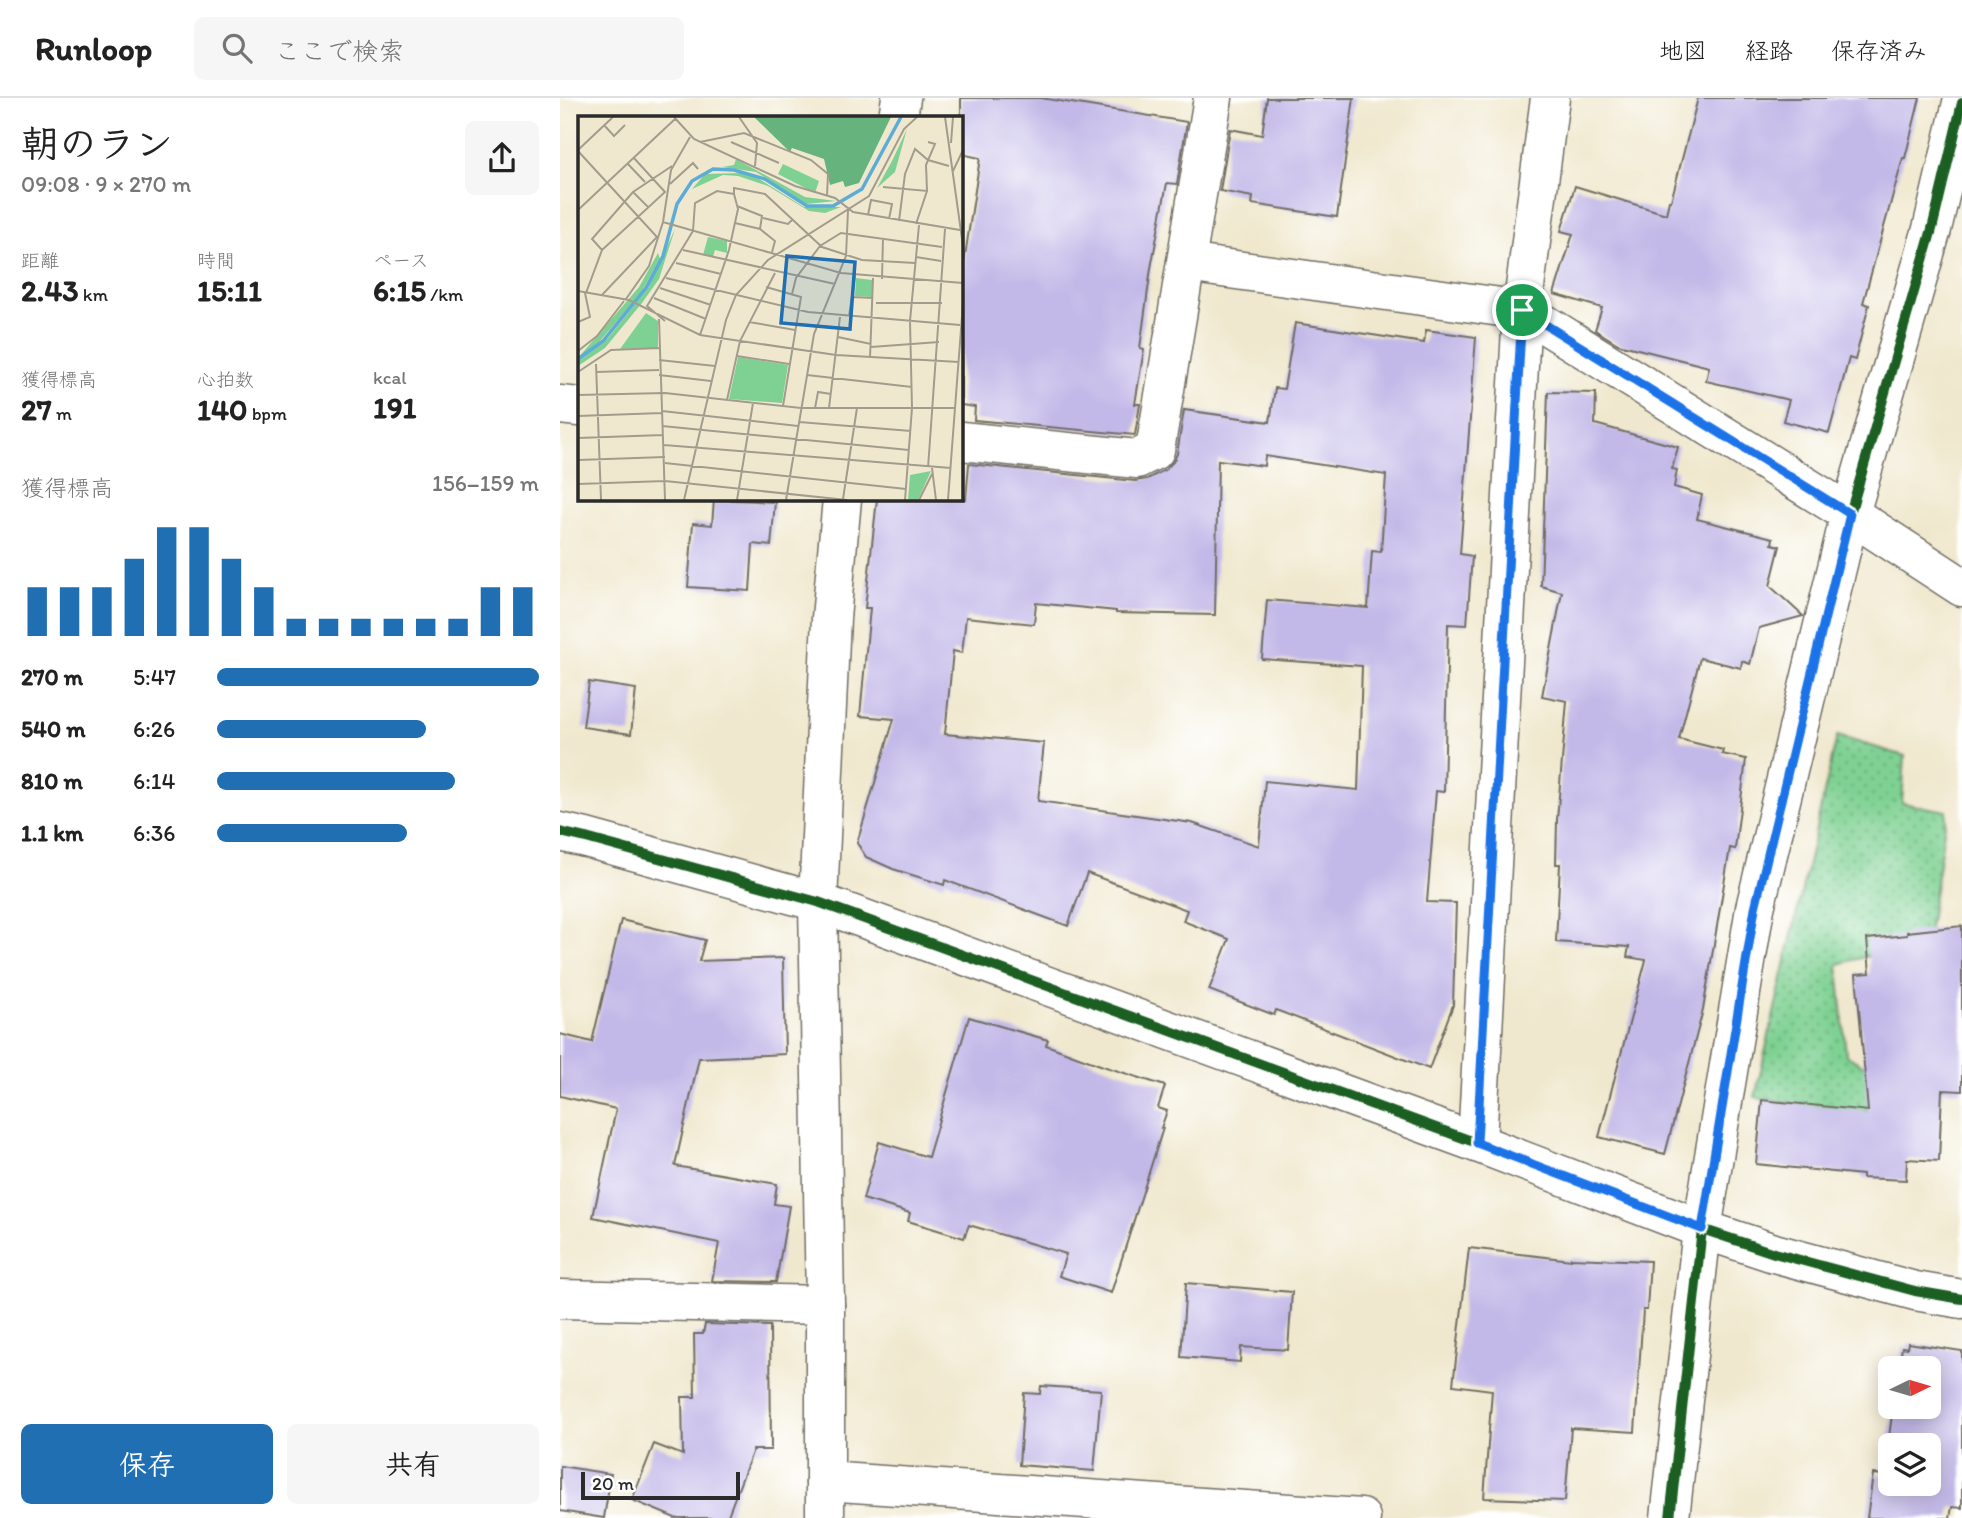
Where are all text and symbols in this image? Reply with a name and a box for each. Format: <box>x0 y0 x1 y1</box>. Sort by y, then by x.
search box <box>194 17 684 80</box>
text: Runloop <box>35 29 152 68</box>
icon: search <box>218 29 256 67</box>
text: ここで検索 <box>274 35 404 67</box>
text: 地図 <box>1659 36 1707 65</box>
text: 経路 <box>1745 36 1793 65</box>
text: 保存済み <box>1831 36 1927 65</box>
inset map <box>578 116 962 500</box>
text: 朝のラン <box>21 121 173 167</box>
button: share <box>465 121 539 195</box>
text: 09:08 · 9 × 270 m <box>21 170 191 198</box>
text: 距離 <box>21 249 59 272</box>
text: 時間 <box>197 249 235 272</box>
text: ペース <box>373 249 429 272</box>
text: 2.43 <box>21 272 79 309</box>
text: 15:11 <box>197 272 262 309</box>
text: 6:15 <box>373 272 426 309</box>
pin <box>1492 280 1552 340</box>
text: km <box>79 283 108 306</box>
text: /km <box>426 283 463 306</box>
icon: arrive <box>1503 291 1541 329</box>
text: kcal <box>373 366 407 389</box>
text: 獲得標高 <box>21 368 97 391</box>
text: 心拍数 <box>197 368 254 391</box>
text: 191 <box>373 389 417 426</box>
text: 27 <box>21 391 52 428</box>
text: 140 <box>197 391 247 428</box>
text: m <box>52 402 72 425</box>
text: bpm <box>247 402 287 425</box>
text: 156–159 m <box>432 469 539 497</box>
text: 獲得標高 <box>21 474 113 502</box>
text: 270 m <box>21 663 83 691</box>
text: 5:47 <box>133 663 176 691</box>
text: 540 m <box>21 715 86 743</box>
text: 6:26 <box>133 715 175 743</box>
text: 810 m <box>21 767 83 795</box>
text: 6:14 <box>133 767 175 795</box>
text: 1.1 km <box>21 819 84 847</box>
text: 6:36 <box>133 819 176 847</box>
north arrow <box>1878 1356 1941 1419</box>
map controls <box>1878 1356 1941 1496</box>
button: 保存 <box>21 1424 273 1504</box>
button: 共有 <box>287 1424 539 1504</box>
button: layers <box>1878 1433 1941 1496</box>
scale bar <box>581 1469 740 1501</box>
text: 20 m <box>592 1472 634 1495</box>

